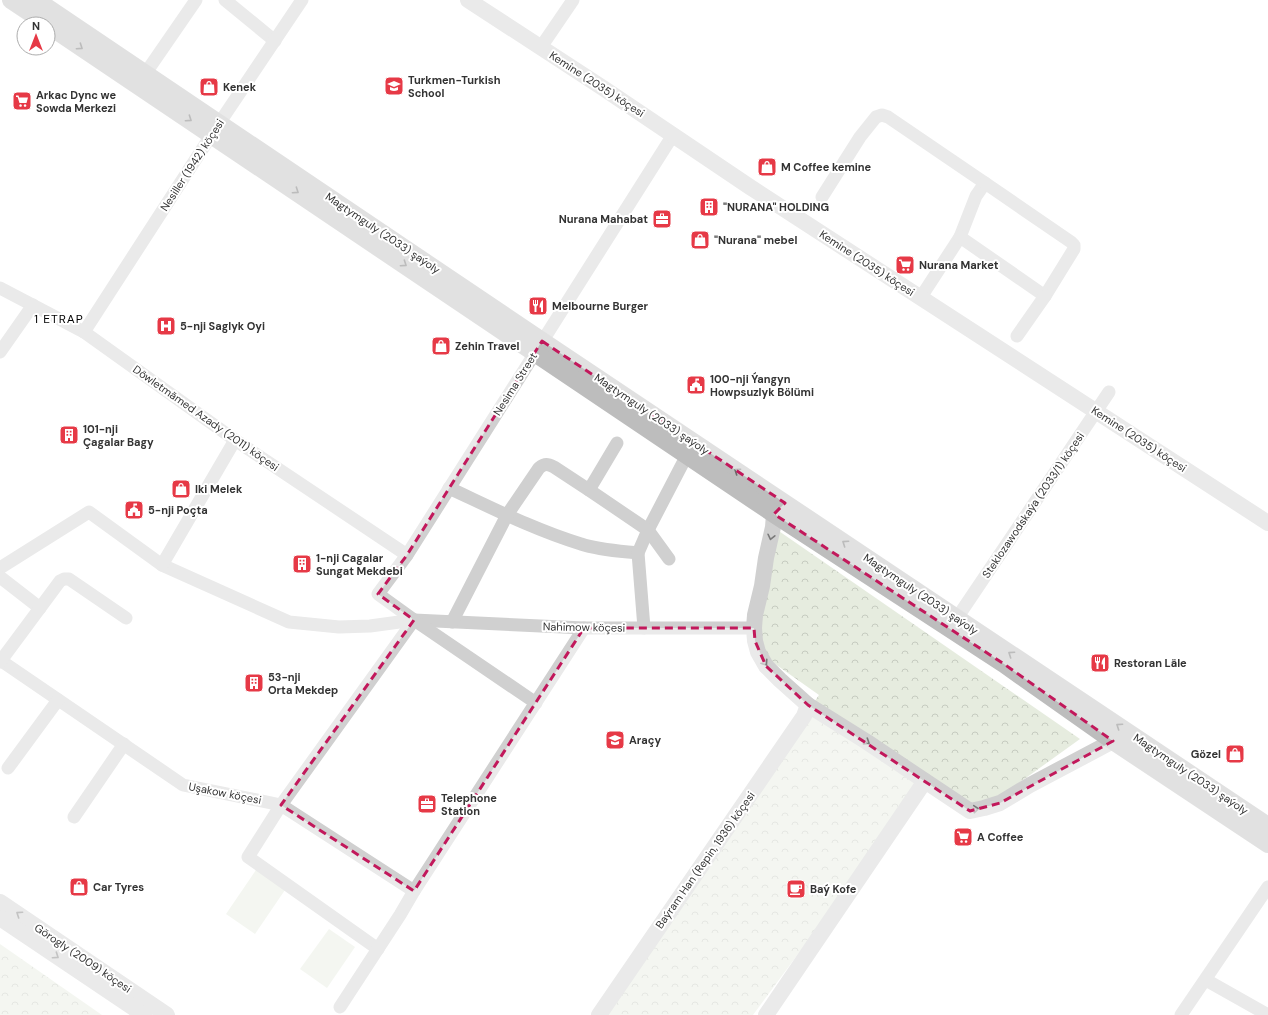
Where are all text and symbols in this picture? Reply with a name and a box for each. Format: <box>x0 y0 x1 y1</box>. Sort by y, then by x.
north arrow <box>16 16 56 56</box>
text: N <box>32 19 40 33</box>
one-way arrow <box>76 42 83 49</box>
street label: Kemine (2035) köçesi <box>547 48 647 120</box>
place label: Turkmen-Turkish School <box>408 73 501 100</box>
school or university icon: Turkmen-Turkish School <box>383 75 405 97</box>
shop icon: Kenek <box>198 76 220 98</box>
place label: Kenek <box>223 80 257 94</box>
place label: Arkac Dync we Sowda Merkezi <box>36 88 116 115</box>
supermarket icon: Arkac Dync we Sowda Merkezi <box>11 90 33 112</box>
one-way arrow <box>184 114 191 121</box>
street label: Nesiller (1942) köçesi <box>157 116 227 214</box>
shop icon: M Coffee kemine <box>756 156 778 178</box>
place label: M Coffee kemine <box>781 160 872 174</box>
one-way arrow <box>292 186 299 193</box>
street label: Magtymguly (2033) şaýoly <box>323 189 443 277</box>
building icon: "NURANA" HOLDING <box>698 196 720 218</box>
place label: "NURANA" HOLDING <box>723 200 829 214</box>
office icon: Nurana Mahabat <box>651 208 673 230</box>
place label: Nurana Mahabat <box>559 212 648 226</box>
street label: Kemine (2035) köçesi <box>817 227 917 299</box>
shop icon: "Nurana" mebel <box>689 229 711 251</box>
place label: "Nurana" mebel <box>714 233 797 247</box>
supermarket icon: Nurana Market <box>894 254 916 276</box>
place label: Nurana Market <box>919 258 999 272</box>
one-way arrow <box>400 259 407 267</box>
restaurant icon: Melbourne Burger <box>527 295 549 317</box>
place label: Melbourne Burger <box>552 299 649 313</box>
district label: 1 ETRAP <box>34 311 84 327</box>
hospital icon: 5-nji Saglyk Oyi <box>155 315 177 337</box>
place label: 5-nji Saglyk Oyi <box>180 319 265 333</box>
shop icon: Zehin Travel <box>430 335 452 357</box>
place label: Zehin Travel <box>455 339 520 353</box>
street label: Nesima Street <box>490 350 540 418</box>
street label: Döwletmämed Azady (2011) köçesi <box>130 362 282 474</box>
street label: Magtymguly (2033) şaýoly <box>592 370 712 458</box>
place label: 100-nji Ýangyn Howpsuzlyk Bölümi <box>710 372 814 399</box>
public building icon: 100-nji Ýangyn Howpsuzlyk Bölümi <box>685 374 707 396</box>
street label: Kemine (2035) köçesi <box>1089 403 1189 475</box>
place label: 101-nji Çagalar Bagy <box>83 422 154 449</box>
building icon: 101-nji Çagalar Bagy <box>58 424 80 446</box>
street label: Steklozawodskaýa (2033/1) köçesi <box>979 429 1087 581</box>
one-way arrow <box>734 468 741 476</box>
shop icon: Iki Melek <box>170 478 192 500</box>
place label: Iki Melek <box>195 482 243 496</box>
public building icon: 5-nji Poçta <box>123 499 145 521</box>
place label: 5-nji Poçta <box>148 503 208 517</box>
one-way arrow <box>767 533 776 540</box>
one-way arrow <box>842 540 849 548</box>
street label: Magtymguly (2033) şaýoly <box>861 550 981 638</box>
place label: 1-nji Cagalar Sungat Mekdebi <box>316 551 403 578</box>
building icon: 1-nji Cagalar Sungat Mekdebi <box>291 553 313 575</box>
street label: Nahimow köçesi <box>543 619 625 635</box>
one-way arrow <box>1009 652 1016 659</box>
restaurant icon: Restoran Läle <box>1089 652 1111 674</box>
place label: Restoran Läle <box>1114 656 1187 670</box>
one-way arrow <box>760 658 767 665</box>
place label: 53-nji Orta Mekdep <box>268 670 338 697</box>
building icon: 53-nji Orta Mekdep <box>243 672 265 694</box>
one-way arrow <box>1117 724 1124 731</box>
school or university icon: Araçy <box>604 729 626 751</box>
street label: Magtymguly (2033) şaýoly <box>1131 730 1251 818</box>
place label: Araçy <box>629 733 661 747</box>
one-way arrow <box>863 737 870 744</box>
shop icon: Gözel <box>1224 743 1246 765</box>
place label: Gözel <box>1191 747 1221 761</box>
street label: Uşakow köçesi <box>187 779 263 807</box>
street label: Baýram Han (Repin, 1936) köçesi <box>652 789 758 931</box>
place label: Telephone Station <box>441 791 497 818</box>
office icon: Telephone Station <box>416 793 438 815</box>
one-way arrow <box>973 805 979 814</box>
supermarket icon: A Coffee <box>952 826 974 848</box>
place label: A Coffee <box>977 830 1024 844</box>
shop icon: Car Tyres <box>68 876 90 898</box>
cafe icon: Baý Kofe <box>785 878 807 900</box>
place label: Car Tyres <box>93 880 144 894</box>
place label: Baý Kofe <box>810 882 857 896</box>
one-way arrow <box>16 912 23 919</box>
street label: Görogly (2009) köçesi <box>32 920 134 996</box>
one-way arrow <box>51 951 58 958</box>

